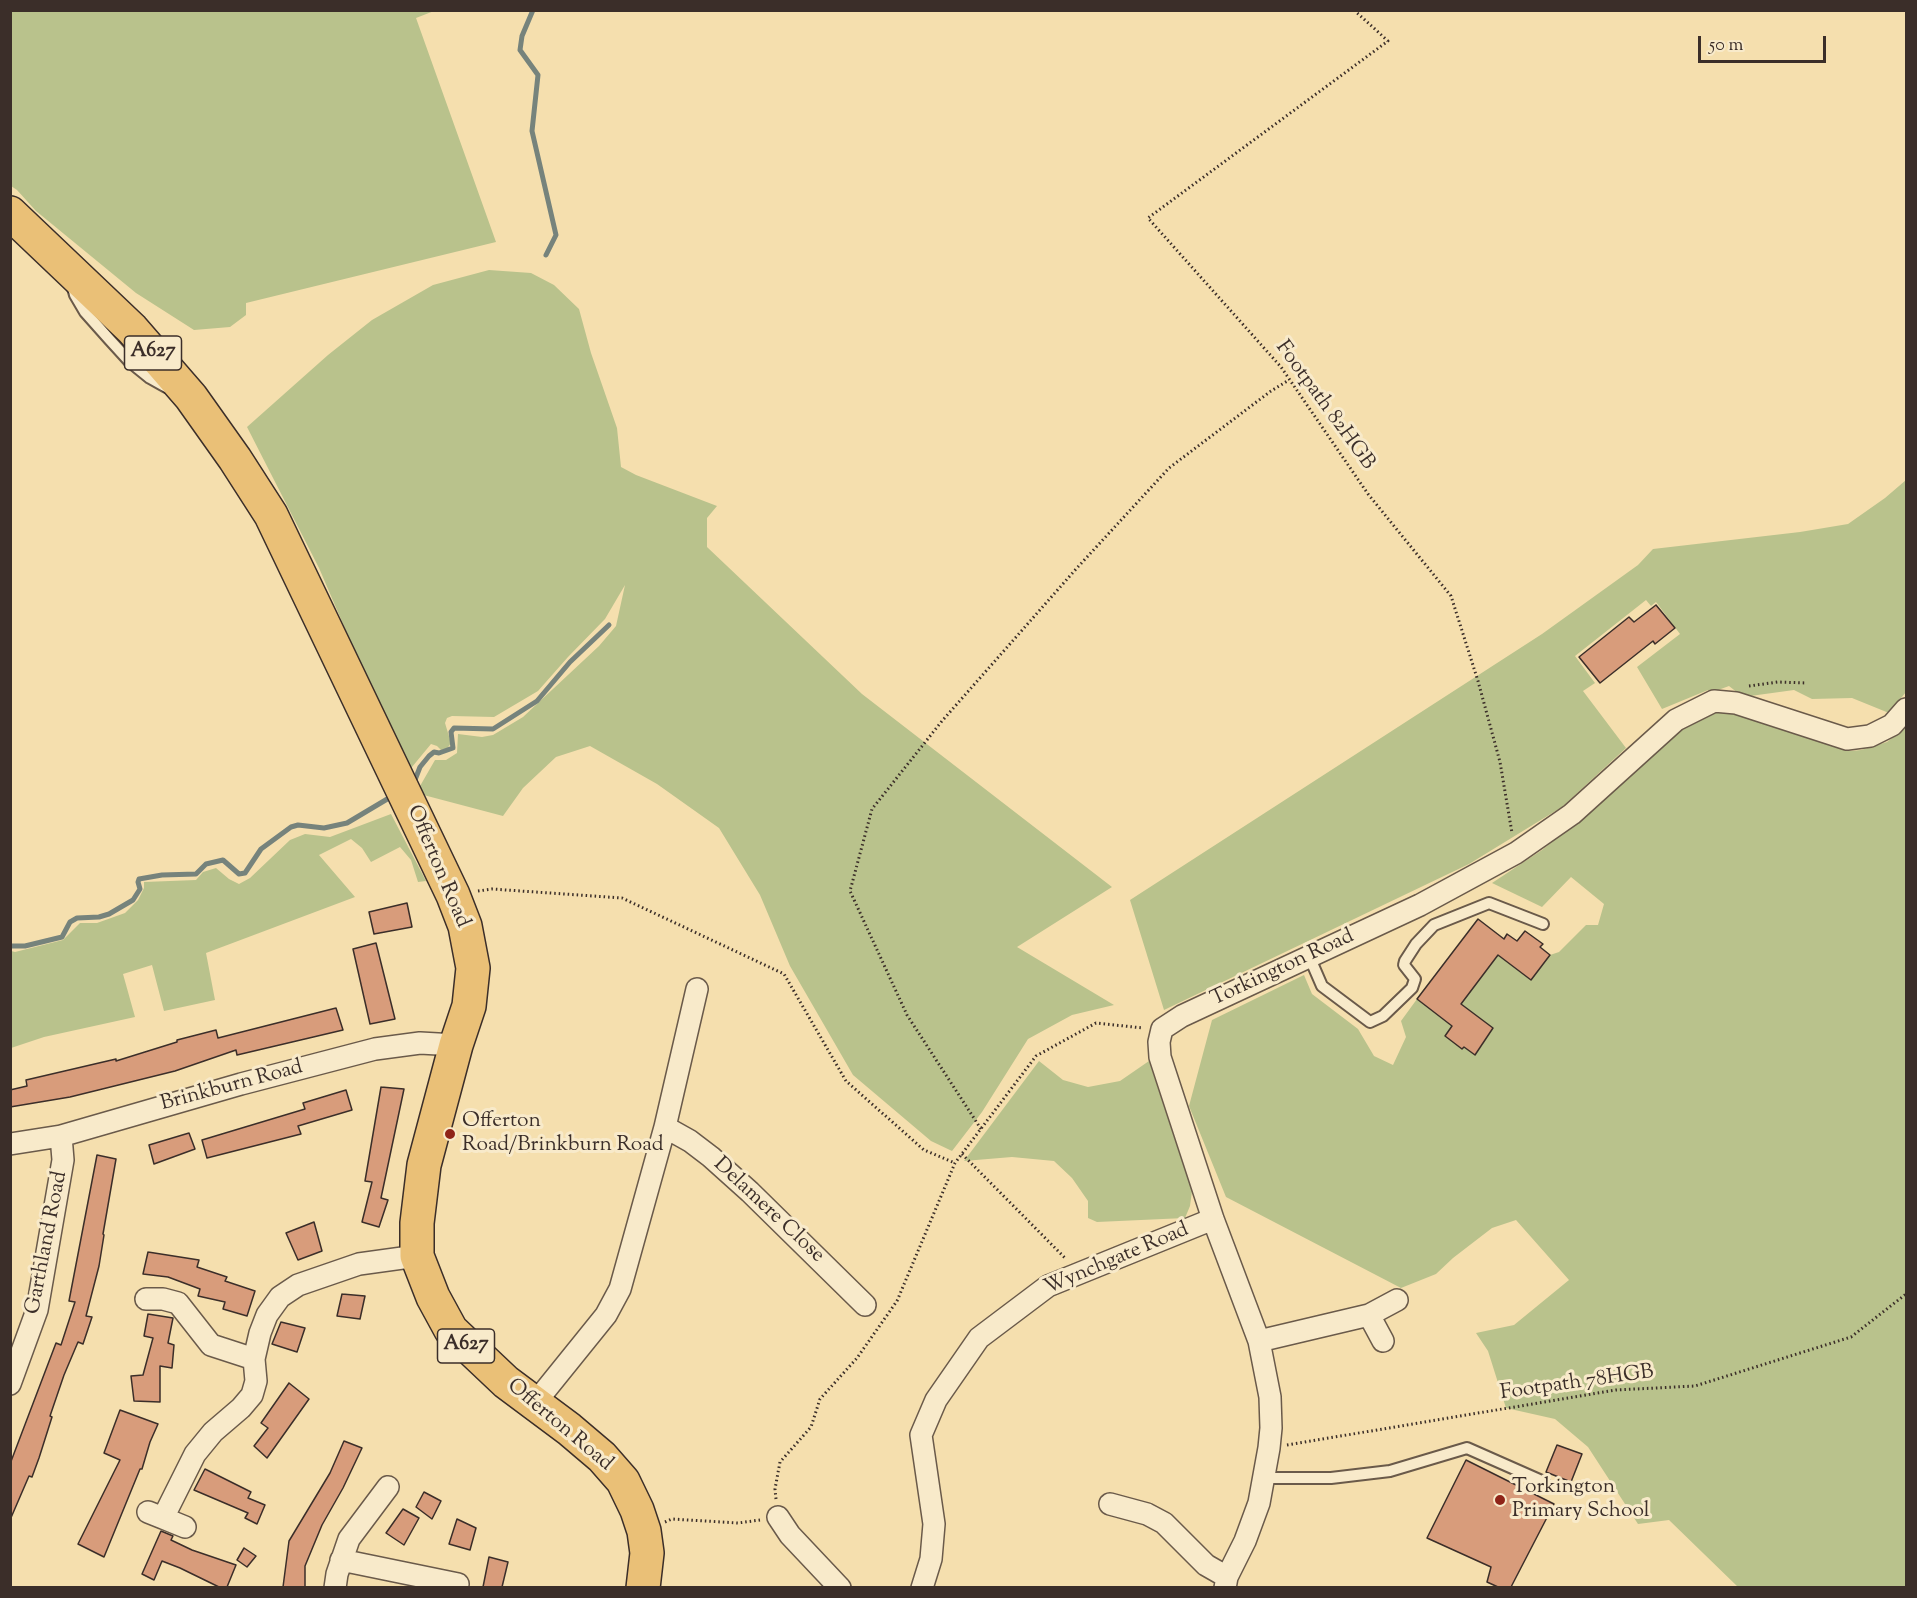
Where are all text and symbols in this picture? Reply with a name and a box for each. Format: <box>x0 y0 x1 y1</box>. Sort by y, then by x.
scale bar <box>1701 24 1828 62</box>
text: 50 m <box>1709 33 1743 59</box>
road number: A627 <box>124 336 182 370</box>
street label: Footpath 82HGB <box>1269 336 1379 476</box>
street label: Offerton Road <box>400 802 474 932</box>
street label: Torkington Road <box>1208 925 1358 1013</box>
street label: Brinkburn Road <box>158 1056 306 1118</box>
place label: Offerton Road/Brinkburn Road <box>462 1109 664 1159</box>
marker: Offerton Road/Brinkburn Road <box>443 1127 457 1141</box>
street label: Delamere Close <box>707 1153 829 1269</box>
street label: Garthland Road <box>22 1169 74 1317</box>
street label: Wynchgate Road <box>1041 1218 1193 1302</box>
road number: A627 <box>438 1329 494 1363</box>
street label: Footpath 78HGB <box>1499 1361 1655 1407</box>
street label: Offerton Road <box>501 1374 617 1478</box>
place label: Torkington Primary School <box>1512 1475 1650 1525</box>
marker: Torkington Primary School <box>1493 1493 1507 1507</box>

